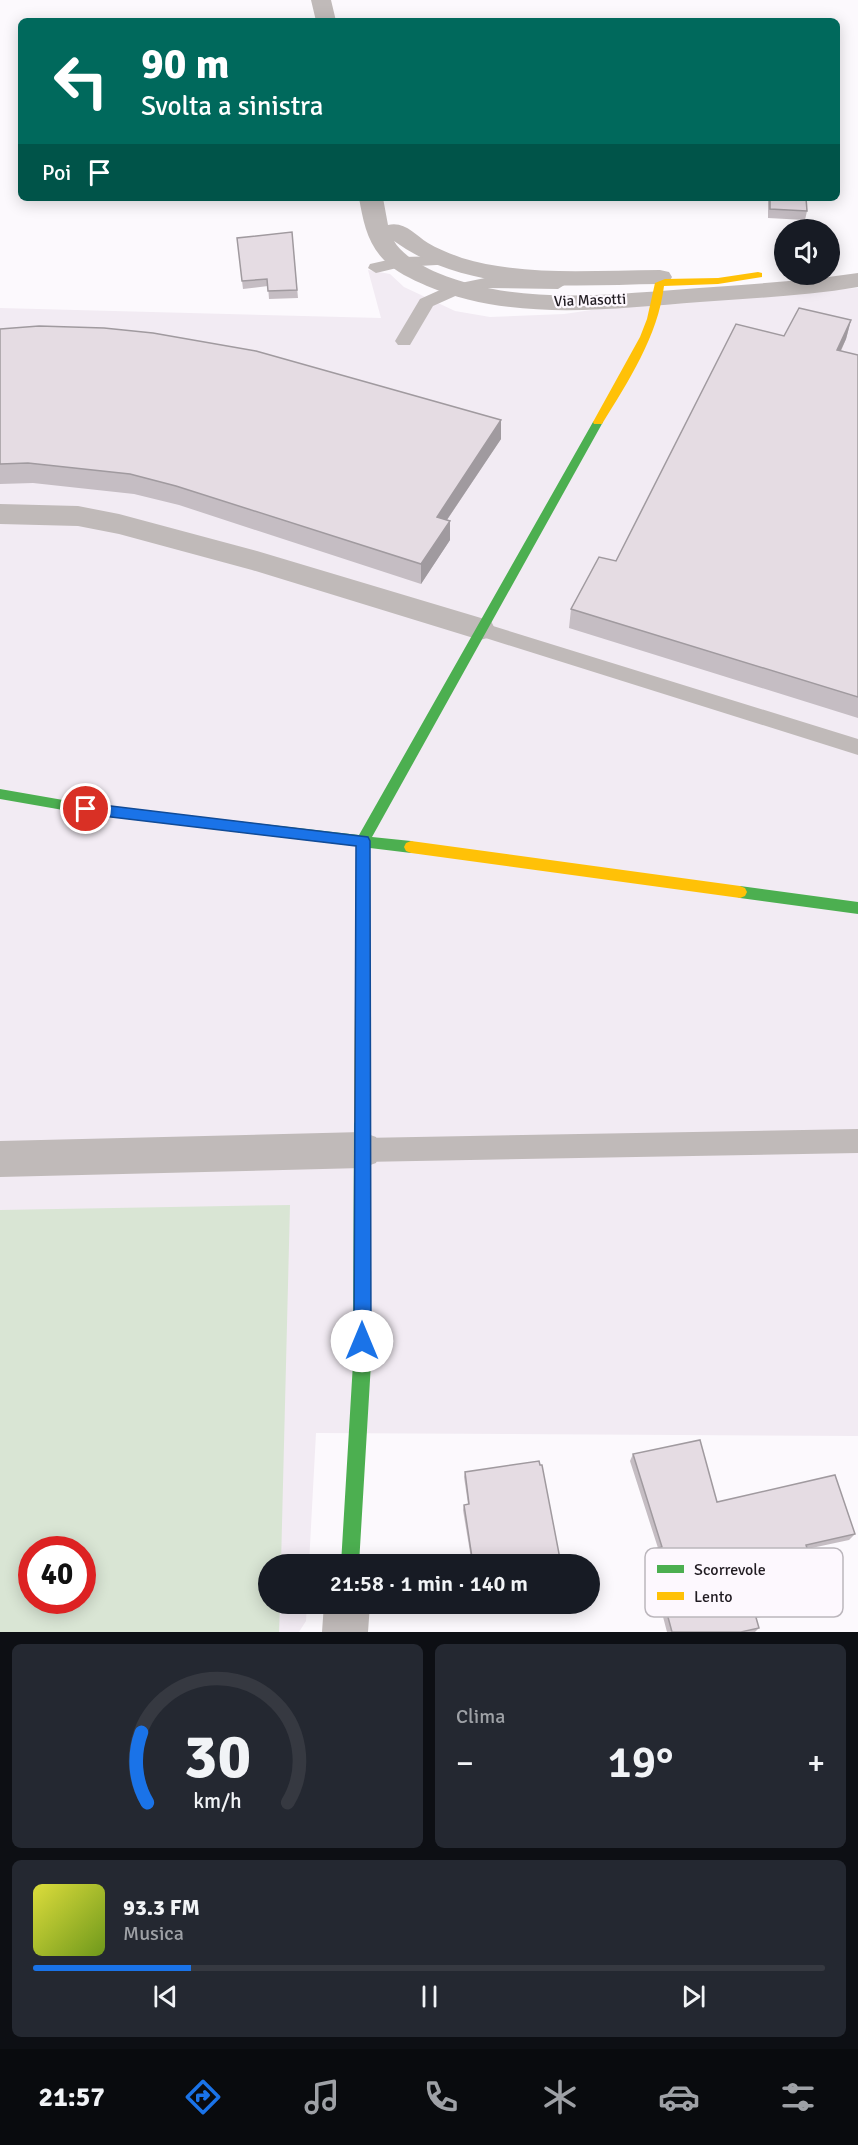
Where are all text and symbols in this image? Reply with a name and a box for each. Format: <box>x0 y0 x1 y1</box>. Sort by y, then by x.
text: 90 m <box>141 39 230 90</box>
icon: left <box>42 42 120 120</box>
text: Svolta a sinistra <box>141 90 324 123</box>
icon: arrive <box>83 156 116 189</box>
text: Poi <box>42 159 71 186</box>
map controls <box>774 219 840 285</box>
button: sound <box>774 219 840 285</box>
street label: Via Masotti <box>554 290 626 310</box>
pin <box>60 783 111 834</box>
icon: arrive <box>69 792 102 825</box>
position arrow <box>330 1309 394 1373</box>
speed limit sign: 40 <box>18 1536 96 1614</box>
legend <box>645 1548 843 1617</box>
text: Scorrevole <box>694 1560 766 1580</box>
text: 21:58 · 1 min · 140 m <box>330 1570 528 1597</box>
text: Lento <box>694 1587 732 1607</box>
text: Clima <box>456 1704 505 1729</box>
text: 30 <box>184 1718 251 1795</box>
text: 19° <box>608 1735 673 1790</box>
text: − <box>456 1743 474 1784</box>
text: + <box>807 1743 825 1784</box>
text: km/h <box>193 1788 242 1814</box>
text: 93.3 FM <box>123 1894 200 1921</box>
text: Musica <box>123 1921 184 1946</box>
icon: previous <box>149 1980 182 2013</box>
icon: pause <box>413 1980 446 2013</box>
icon: next <box>677 1980 710 2013</box>
icon: directions <box>182 2076 224 2118</box>
icon: music <box>301 2076 343 2118</box>
icon: phone <box>420 2076 462 2118</box>
icon: climate <box>539 2076 581 2118</box>
icon: car <box>658 2076 700 2118</box>
icon: filters <box>777 2076 819 2118</box>
text: 21:57 <box>39 2081 105 2114</box>

